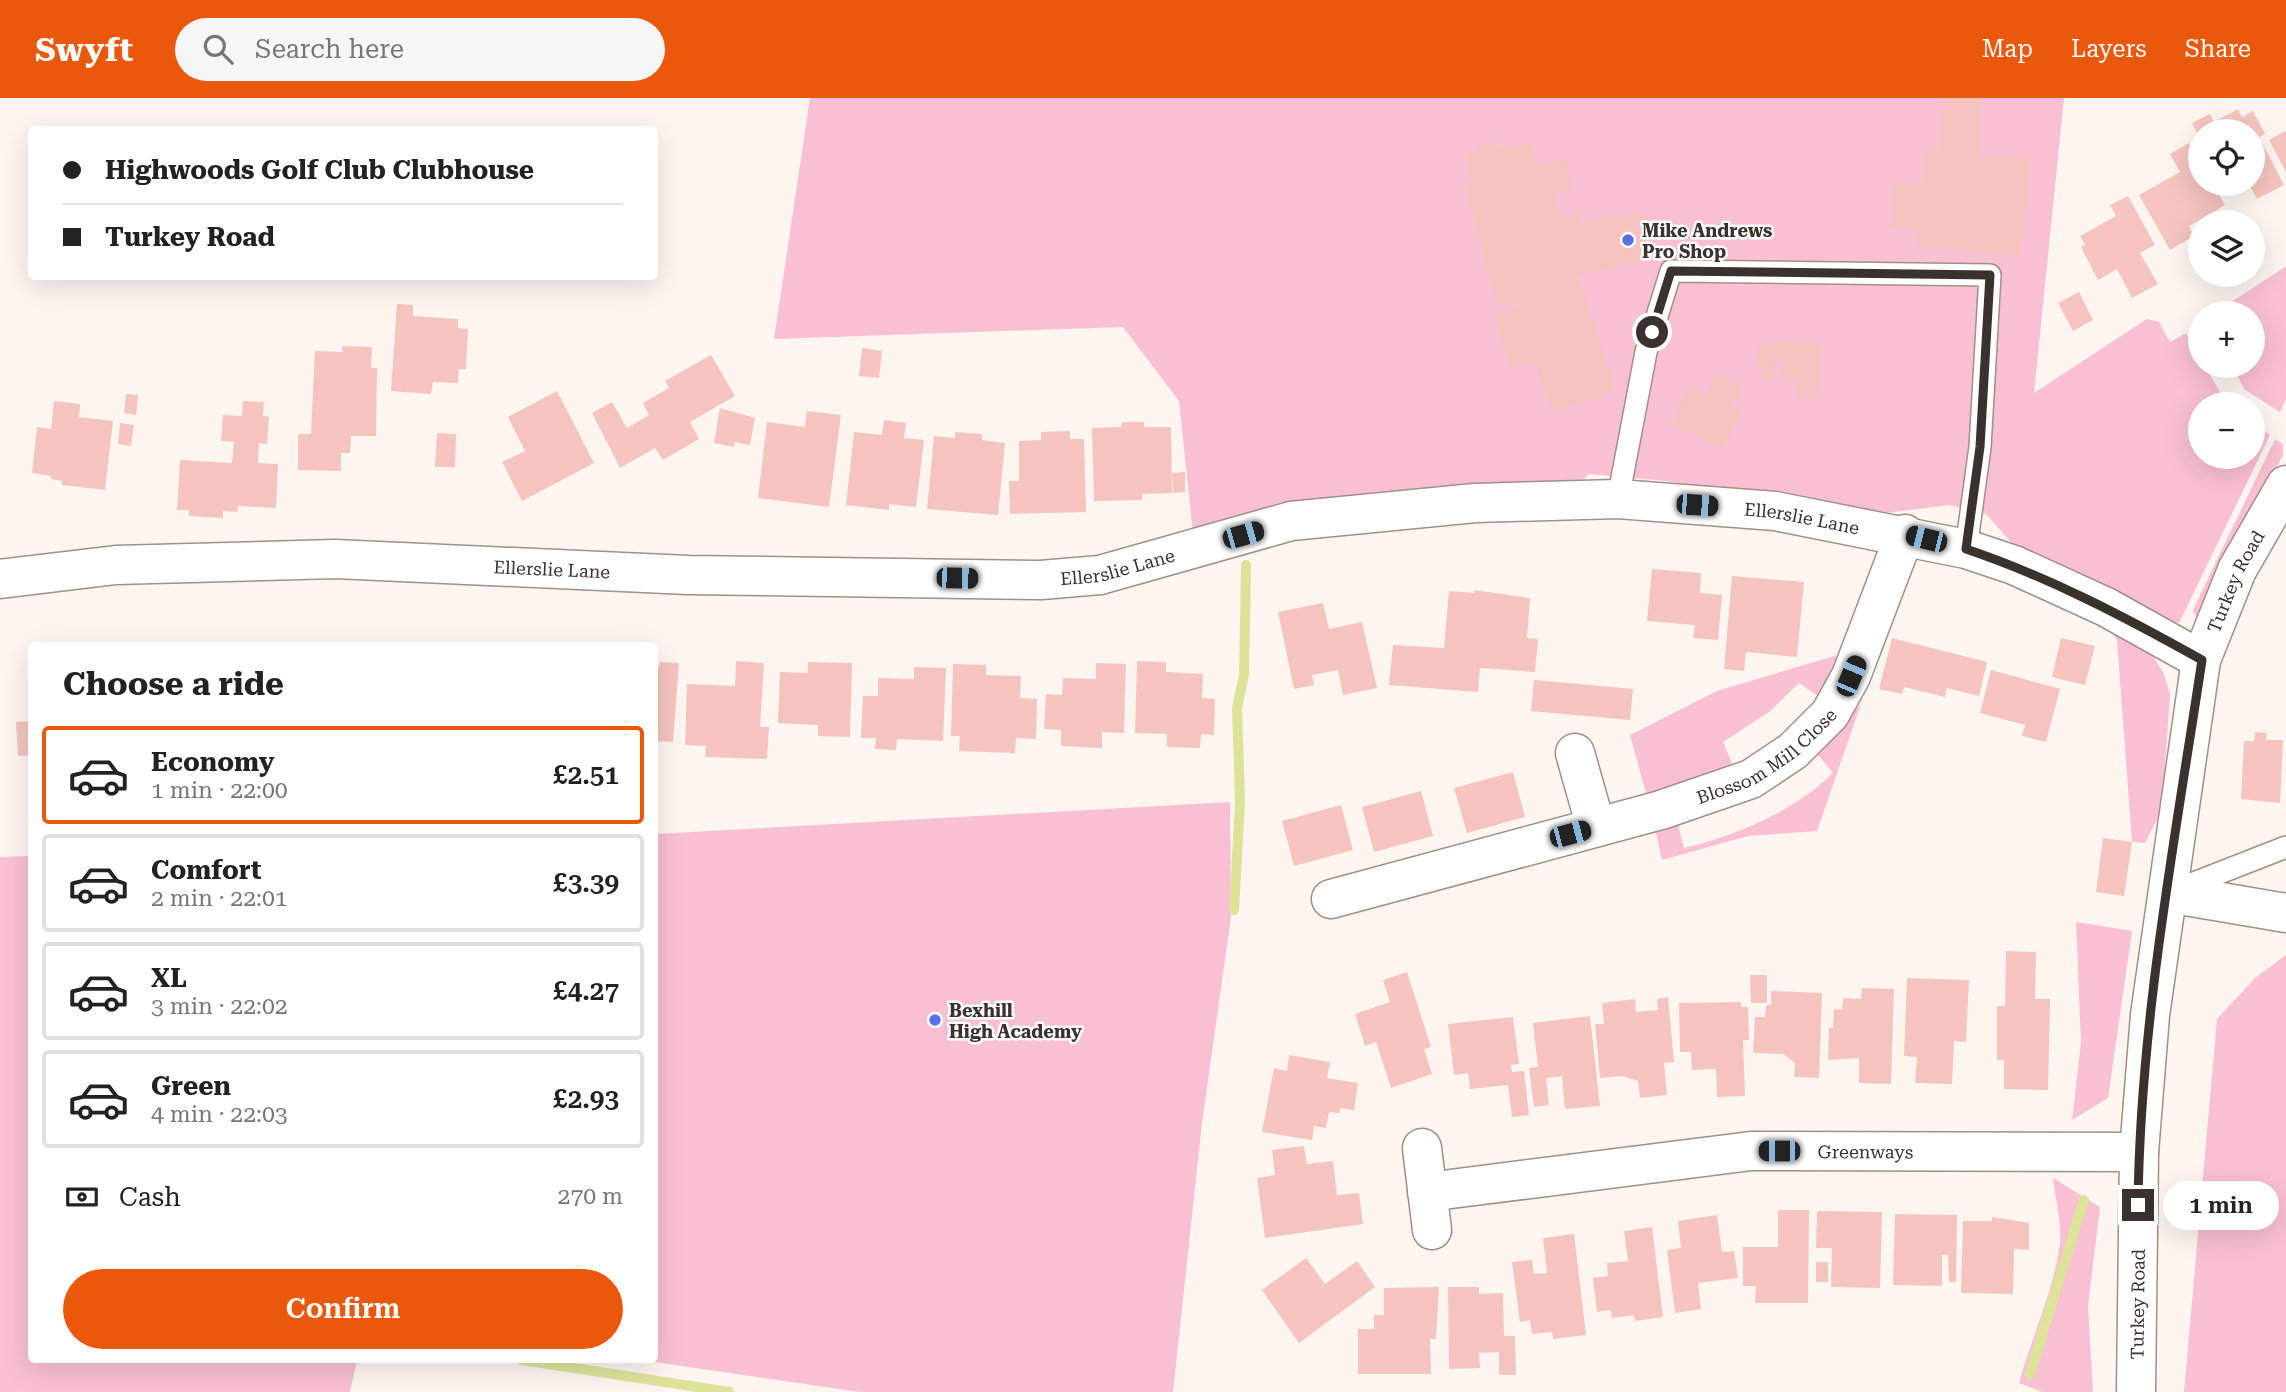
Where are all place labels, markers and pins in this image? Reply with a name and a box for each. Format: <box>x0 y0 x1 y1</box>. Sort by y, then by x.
place label: Mike Andrews Pro Shop <box>1642 220 1772 262</box>
marker: Mike Andrews Pro Shop <box>1620 232 1636 248</box>
place label: Bexhill High Academy <box>949 1000 1082 1042</box>
marker: Bexhill High Academy <box>927 1012 943 1028</box>

